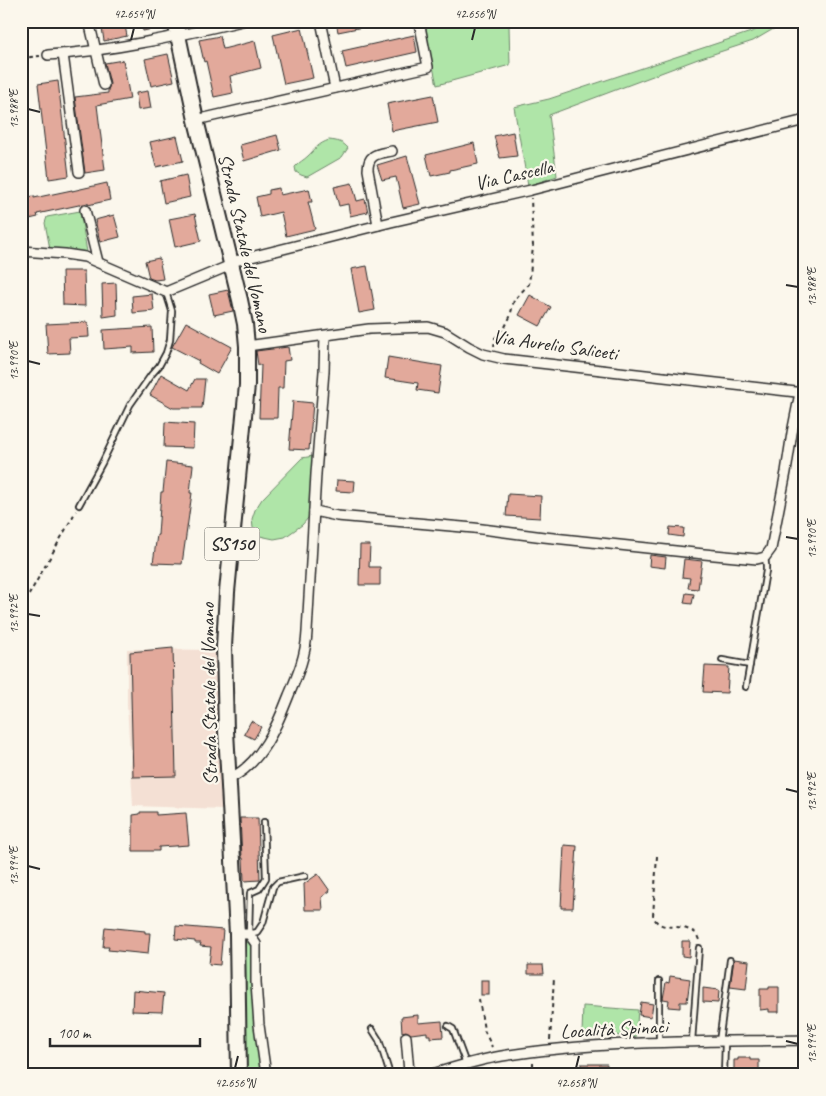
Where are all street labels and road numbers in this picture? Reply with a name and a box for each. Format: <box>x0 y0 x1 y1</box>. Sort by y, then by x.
street label: Strada Statale del Vomano <box>212 151 278 336</box>
street label: Via Cascella <box>473 153 557 196</box>
street label: Via Aurelio Saliceti <box>491 324 621 366</box>
road number: SS150 <box>204 528 260 560</box>
street label: Strada Statale del Vomano <box>195 602 223 785</box>
street label: Località Spinaci <box>560 1014 670 1044</box>

